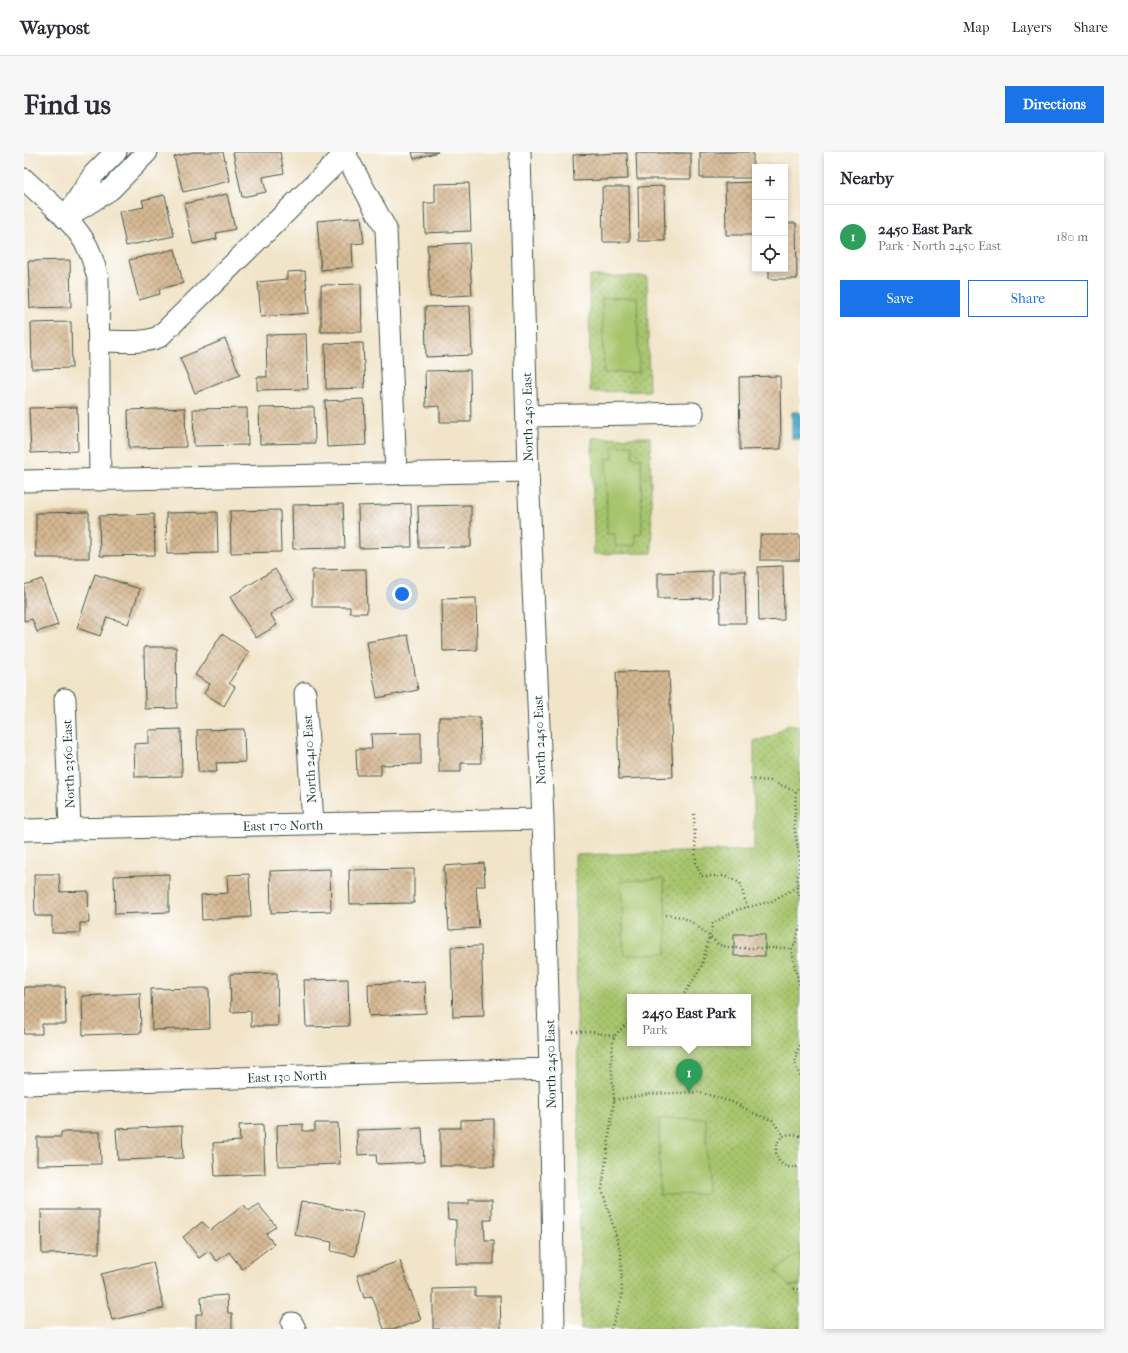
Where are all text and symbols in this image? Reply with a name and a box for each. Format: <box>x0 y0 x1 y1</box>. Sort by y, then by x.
text: Waypost <box>20 17 90 39</box>
text: Map <box>963 19 990 36</box>
text: Layers <box>1012 19 1052 36</box>
text: Share <box>1074 19 1108 36</box>
button: Directions <box>1005 86 1104 123</box>
text: Find us <box>24 88 111 121</box>
map controls <box>752 164 788 272</box>
button: + <box>752 164 788 200</box>
text: Nearby <box>840 168 894 188</box>
button: − <box>752 200 788 236</box>
text: 2450 East Park <box>878 220 972 238</box>
text: 1 <box>851 229 855 244</box>
text: 180 m <box>1056 229 1088 244</box>
button: locate <box>752 236 788 272</box>
text: Park · North 2450 East <box>878 238 1001 253</box>
button: Save <box>840 280 960 317</box>
button: Share <box>968 280 1088 317</box>
street label: North 2450 East <box>519 372 536 462</box>
your location <box>392 584 412 604</box>
street label: North 2450 East <box>530 695 549 785</box>
street label: North 2410 East <box>300 714 319 804</box>
street label: North 2360 East <box>59 719 78 809</box>
street label: East 170 North <box>243 817 324 834</box>
popup <box>627 994 751 1046</box>
text: 2450 East Park <box>642 1004 736 1022</box>
street label: North 2450 East <box>542 1019 559 1109</box>
text: Park <box>642 1022 668 1037</box>
pin: 1 <box>676 1059 702 1092</box>
street label: East 130 North <box>247 1068 328 1085</box>

